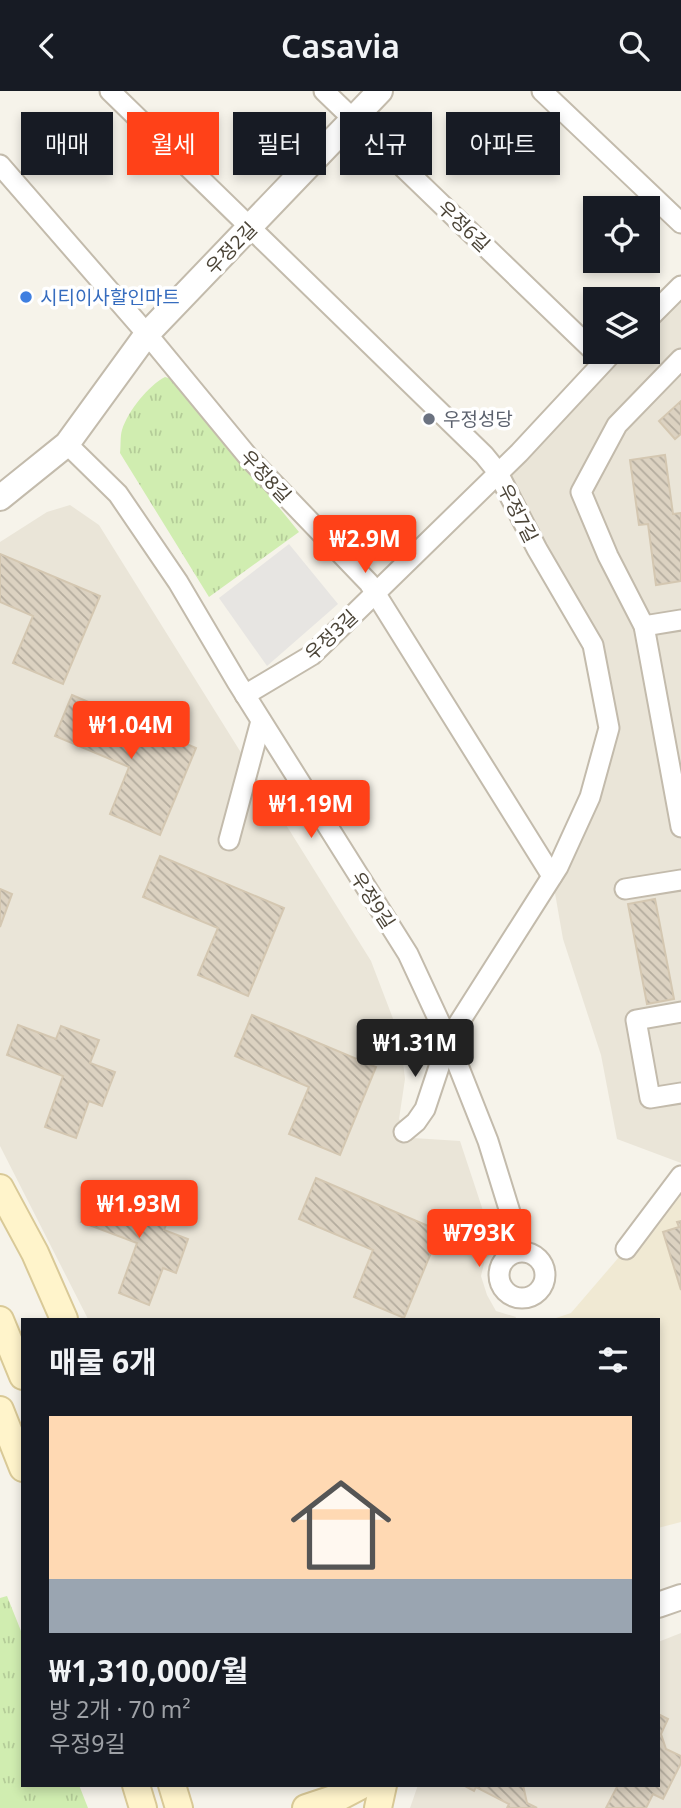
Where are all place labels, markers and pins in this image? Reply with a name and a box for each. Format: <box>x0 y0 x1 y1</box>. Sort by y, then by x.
place label: 시티이사할인마트 <box>40 284 180 310</box>
marker: 시티이사할인마트 <box>18 289 34 305</box>
place label: 우정성당 <box>443 406 513 432</box>
marker: 우정성당 <box>421 411 437 427</box>
pin: ₩2.9M <box>316 515 414 575</box>
pin: ₩1.04M <box>74 701 188 761</box>
pin: ₩1.19M <box>254 781 368 840</box>
pin: ₩1.31M <box>358 1019 472 1079</box>
pin: ₩1.93M <box>82 1181 196 1240</box>
pin: ₩793K <box>430 1209 528 1269</box>

